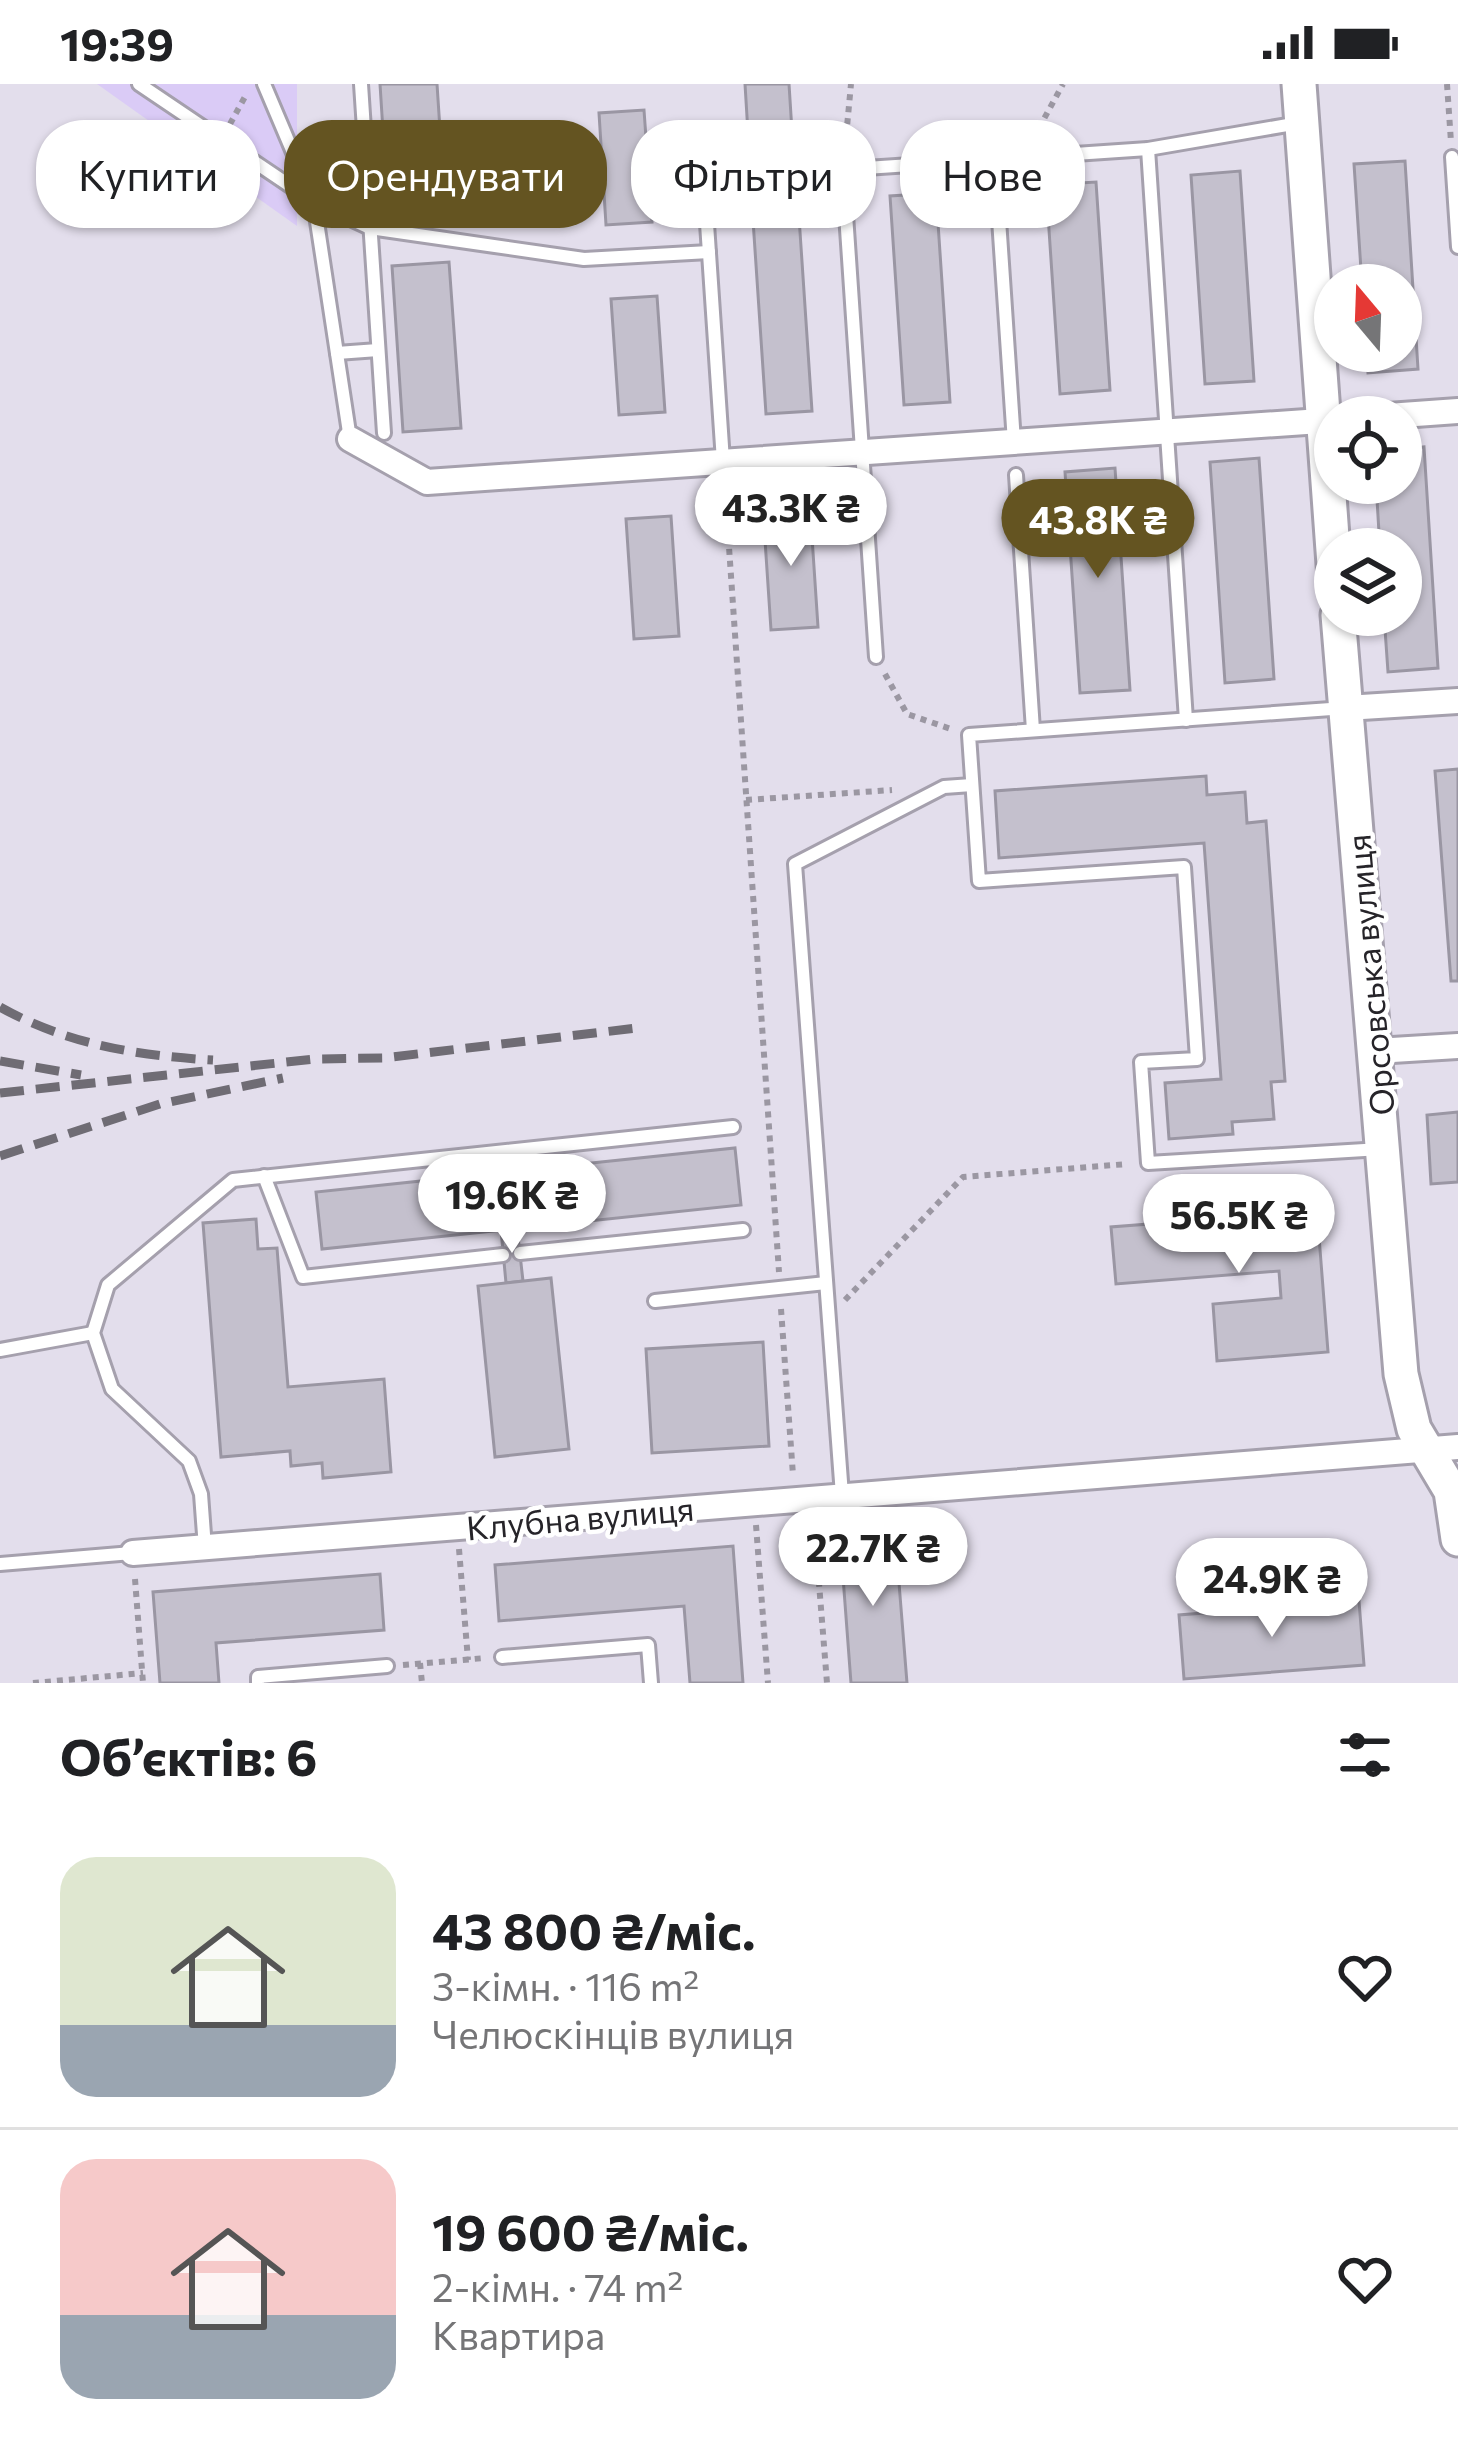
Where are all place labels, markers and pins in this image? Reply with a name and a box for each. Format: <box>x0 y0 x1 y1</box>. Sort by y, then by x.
pin: 43.3K ₴ <box>680 467 902 569</box>
pin: 43.8K ₴ <box>987 479 1209 581</box>
pin: 19.6K ₴ <box>401 1154 623 1256</box>
pin: 56.5K ₴ <box>1128 1174 1350 1276</box>
pin: 22.7K ₴ <box>762 1507 984 1609</box>
pin: 24.9K ₴ <box>1161 1538 1383 1640</box>

